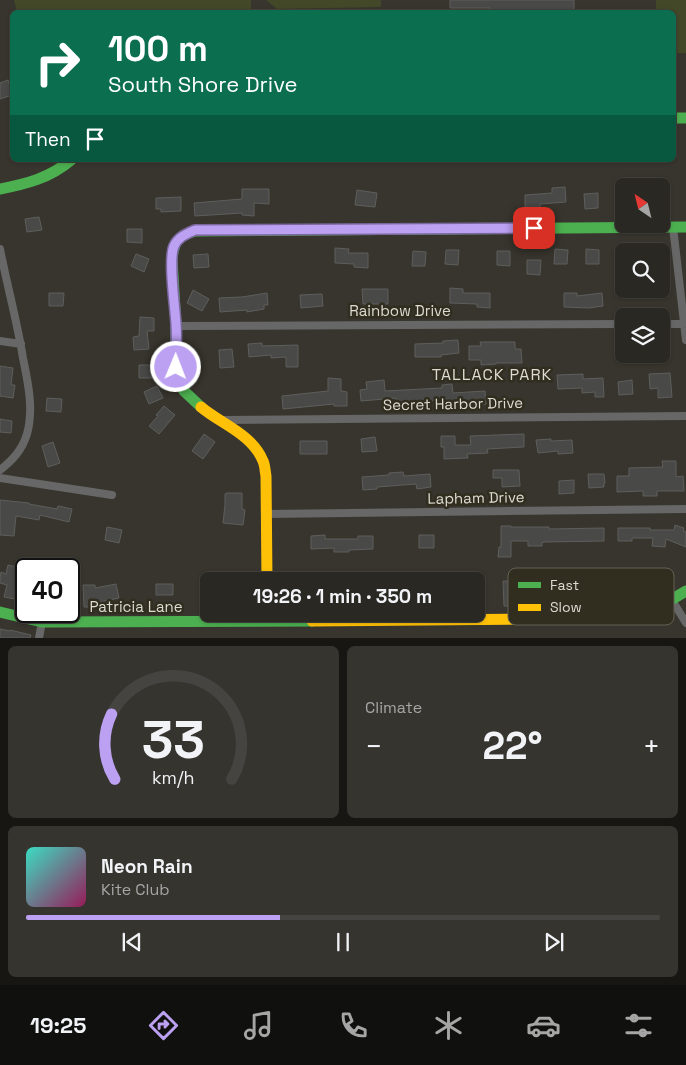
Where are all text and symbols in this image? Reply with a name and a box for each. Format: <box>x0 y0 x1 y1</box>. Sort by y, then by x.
text: 100 m <box>108 27 208 71</box>
icon: right <box>25 30 90 95</box>
text: South Shore Drive <box>108 70 298 98</box>
icon: arrive <box>81 125 109 153</box>
text: Then <box>25 127 71 152</box>
north arrow <box>615 178 670 232</box>
map controls <box>615 178 670 363</box>
pin <box>513 207 555 249</box>
icon: arrive <box>520 214 548 242</box>
button: search <box>615 243 670 298</box>
street label: Rainbow Drive <box>349 301 451 320</box>
button: layers <box>615 308 670 363</box>
position arrow <box>149 340 201 392</box>
district label: TALLACK PARK <box>432 364 552 385</box>
street label: Secret Harbor Drive <box>383 393 523 414</box>
street label: Lapham Drive <box>427 487 525 508</box>
speed limit sign: 40 <box>15 558 80 623</box>
legend <box>508 568 674 625</box>
text: Fast <box>550 576 579 594</box>
text: 19:26 · 1 min · 350 m <box>253 584 432 609</box>
street label: Patricia Lane <box>89 597 183 616</box>
text: Slow <box>550 598 582 616</box>
text: Climate <box>365 697 422 718</box>
text: 33 <box>142 707 205 773</box>
text: 22° <box>482 722 543 770</box>
text: − <box>365 728 382 764</box>
text: + <box>643 728 660 764</box>
text: km/h <box>152 766 195 789</box>
text: Neon Rain <box>101 854 193 879</box>
text: Kite Club <box>101 879 170 900</box>
icon: previous <box>118 928 146 956</box>
icon: pause <box>329 928 357 956</box>
icon: next <box>540 928 568 956</box>
icon: directions <box>146 1008 181 1043</box>
icon: music <box>241 1008 276 1043</box>
icon: phone <box>336 1008 371 1043</box>
icon: climate <box>431 1008 466 1043</box>
icon: car <box>526 1008 561 1043</box>
icon: filters <box>621 1008 656 1043</box>
text: 19:25 <box>30 1011 86 1039</box>

